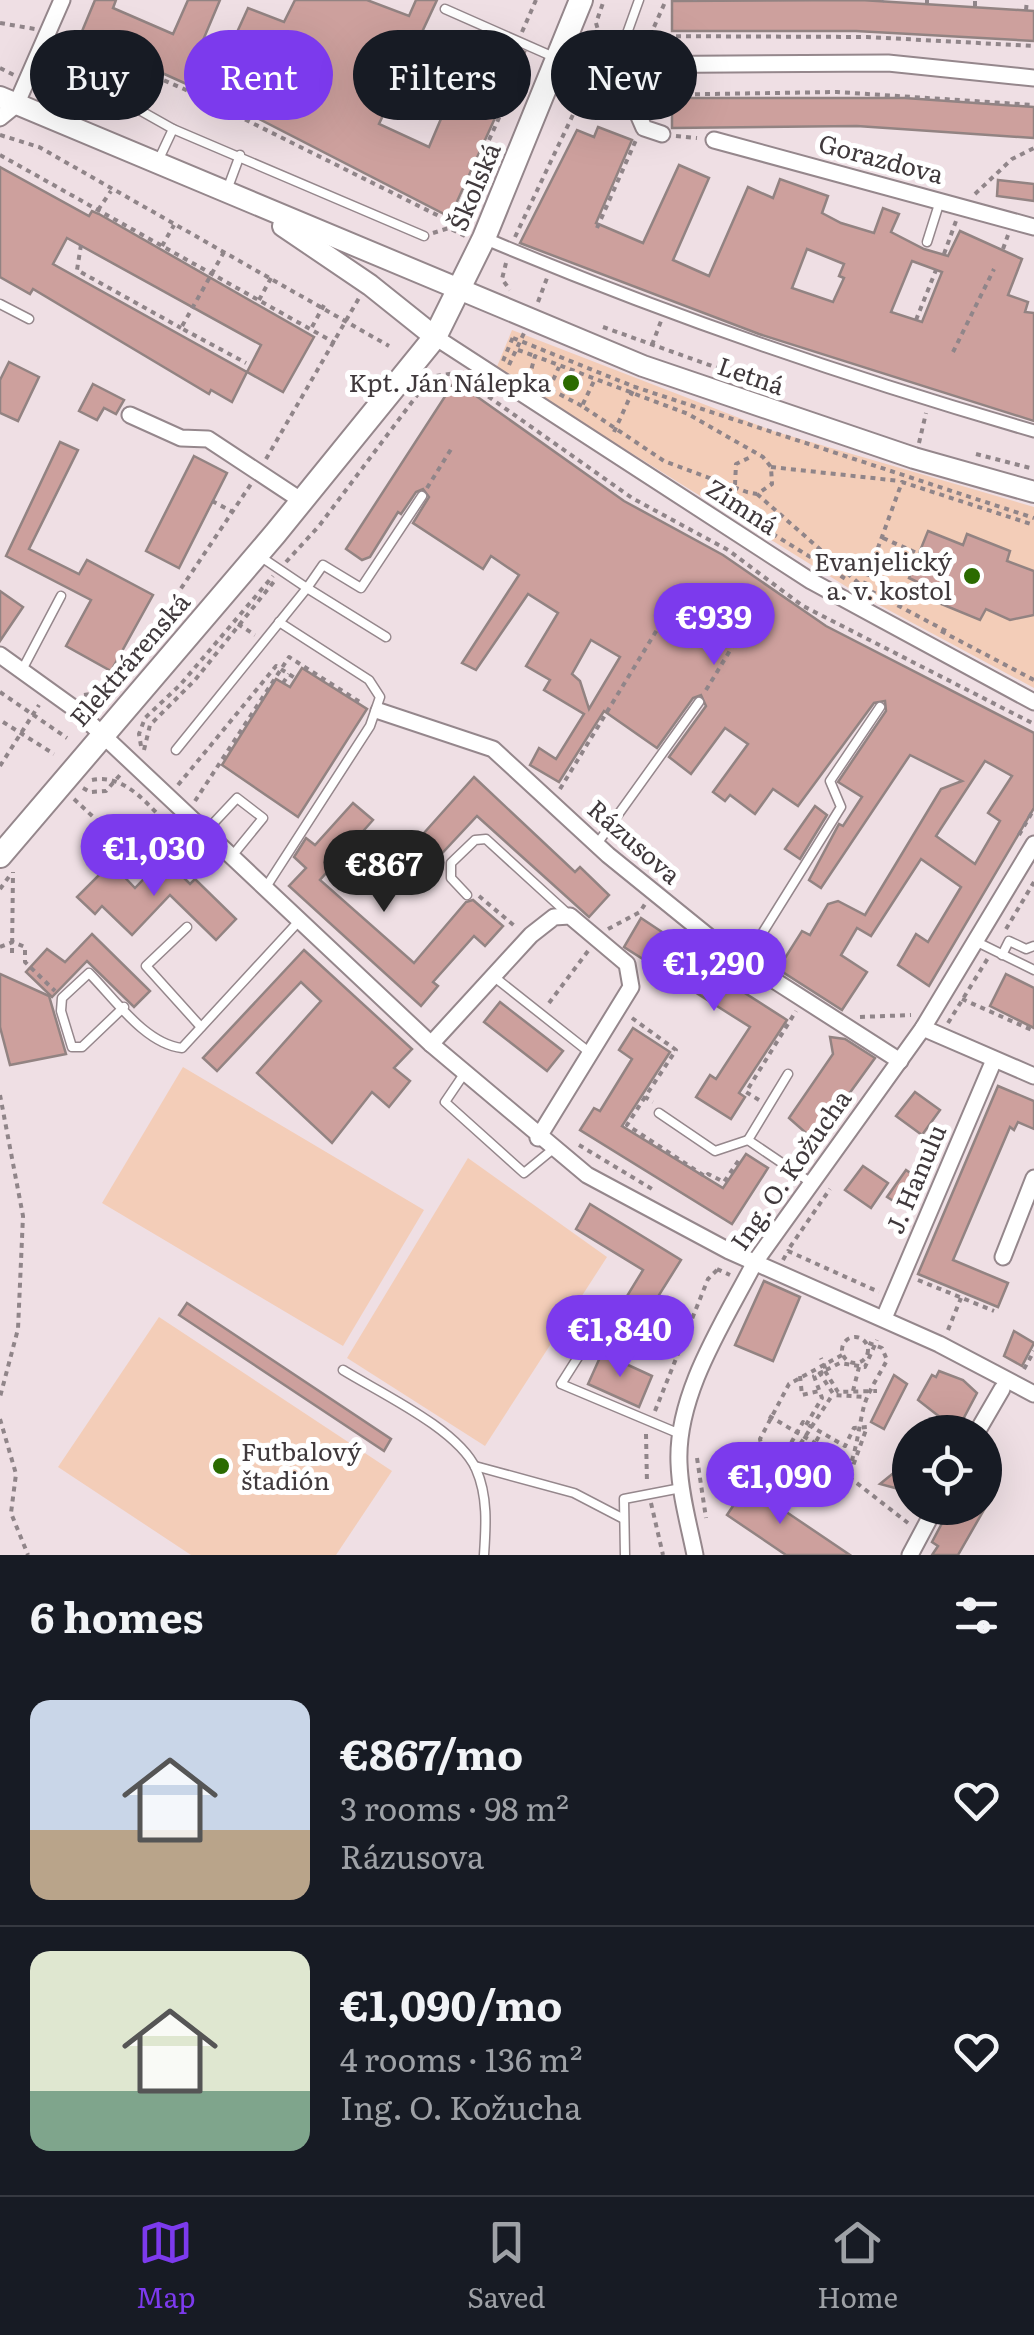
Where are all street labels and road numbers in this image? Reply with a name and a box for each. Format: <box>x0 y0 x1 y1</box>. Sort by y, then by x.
street label: Gorazdova <box>815 123 948 192</box>
street label: Školská <box>439 136 509 236</box>
street label: Letná <box>713 346 790 403</box>
street label: Zimná <box>700 469 786 543</box>
street label: Elektrárenská <box>60 584 198 734</box>
street label: Rázusova <box>580 790 690 892</box>
street label: Ing. O. Kožucha <box>721 1081 859 1257</box>
street label: J. Hanulu <box>875 1118 954 1239</box>

